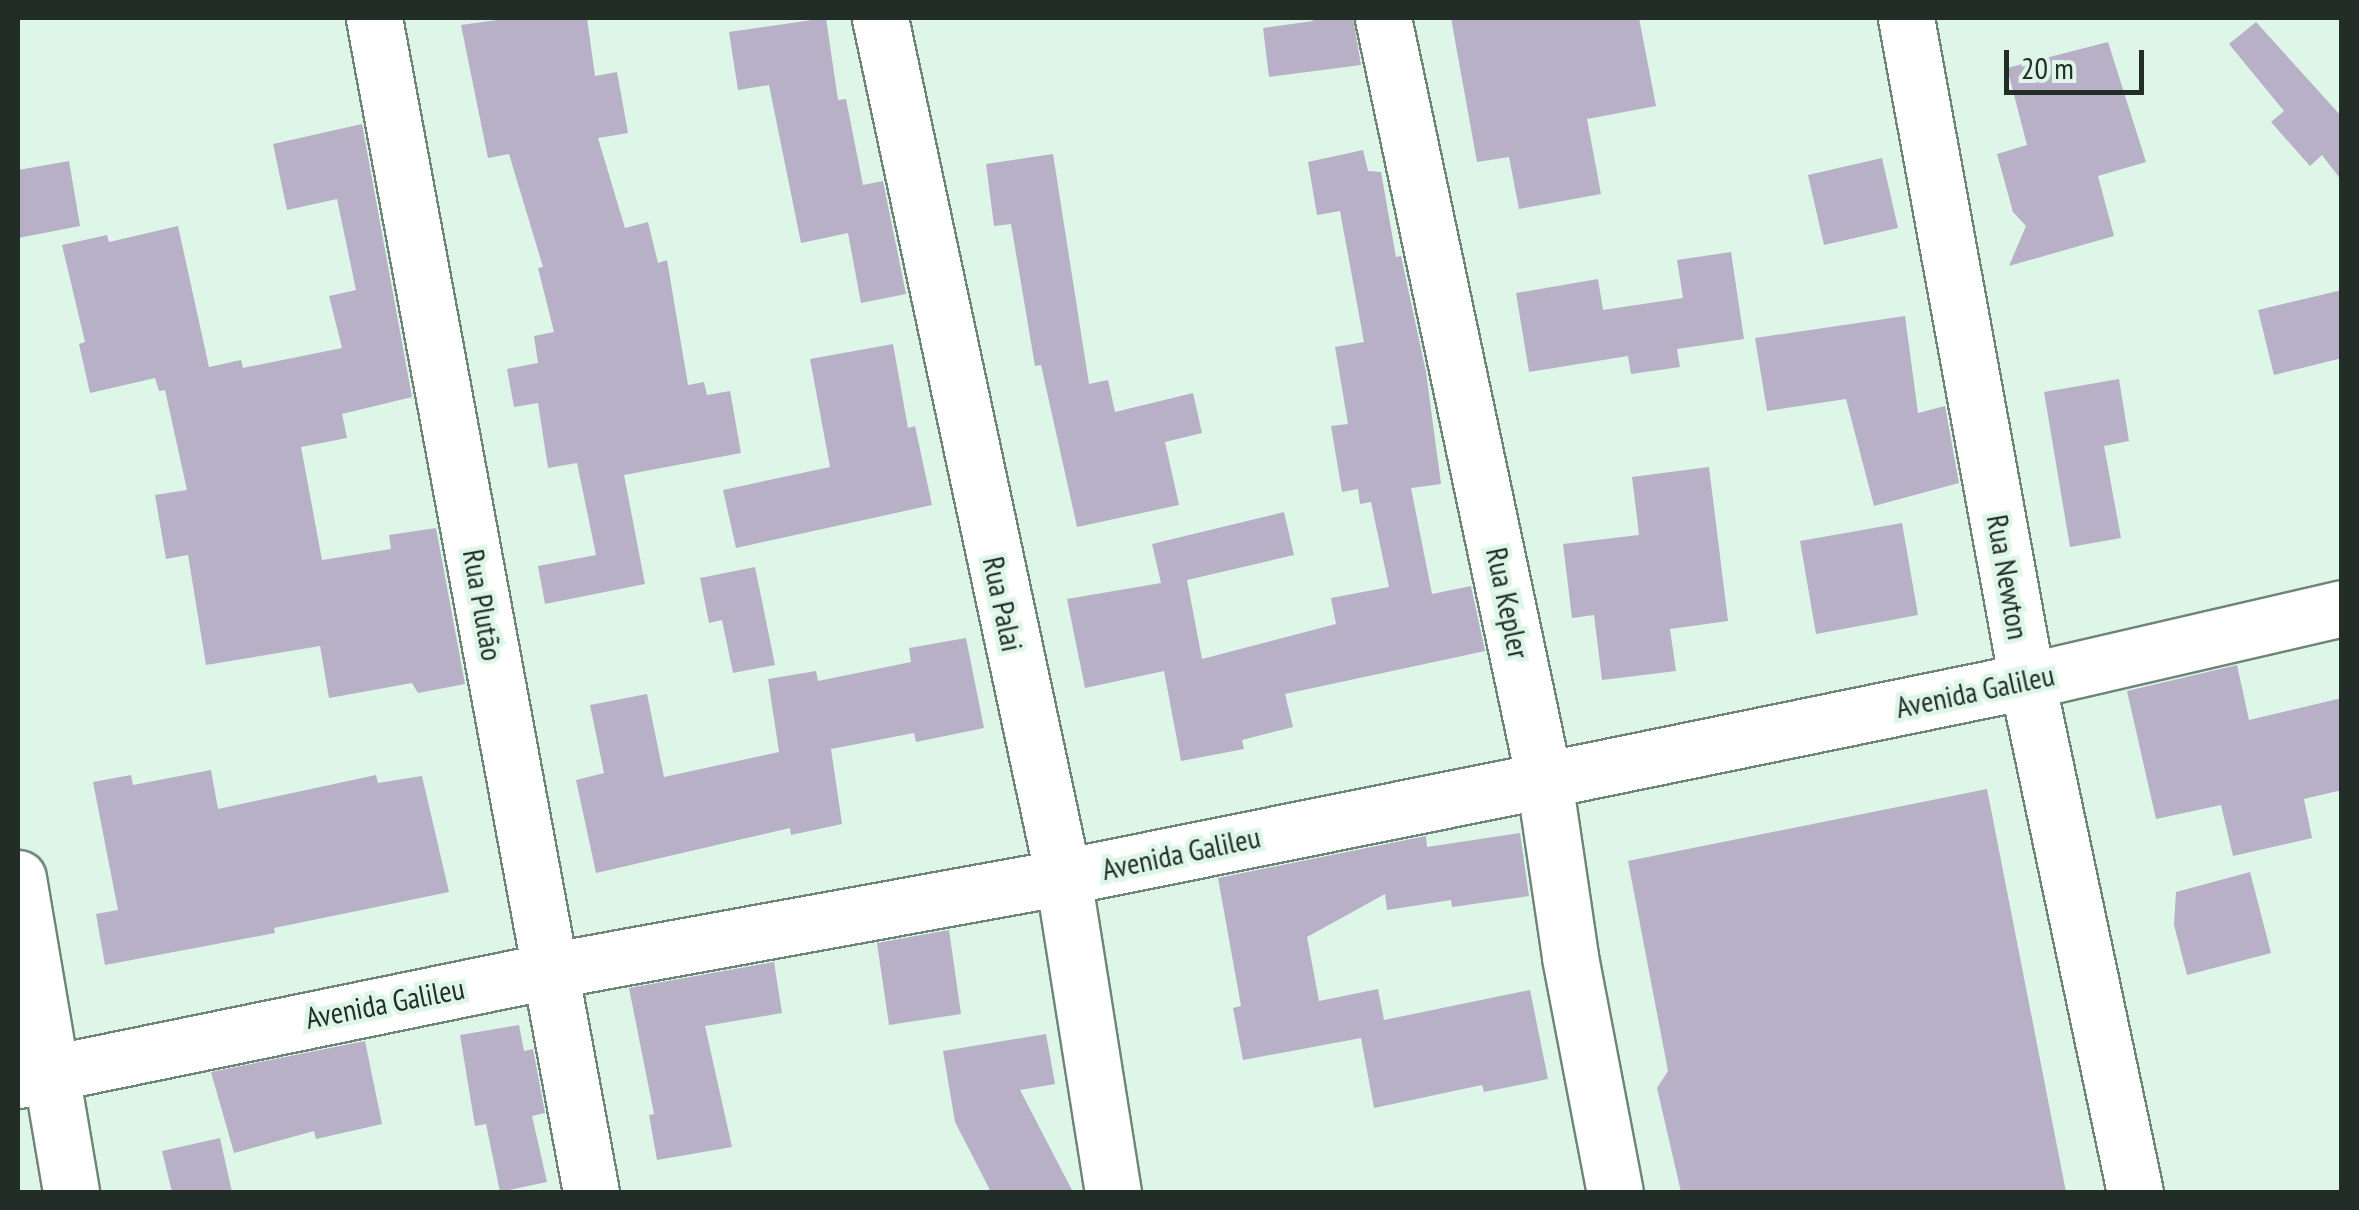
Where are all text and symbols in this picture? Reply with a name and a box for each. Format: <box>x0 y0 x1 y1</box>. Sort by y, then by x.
scale bar <box>2009 30 2149 92</box>
text: 20 m <box>2021 48 2074 87</box>
street label: Rua Newton <box>1979 512 2037 642</box>
street label: Rua Kepler <box>1479 544 1537 662</box>
street label: Rua Plutão <box>456 546 510 664</box>
street label: Rua Palai <box>975 553 1031 655</box>
street label: Avenida Galileu <box>1893 657 2057 725</box>
street label: Avenida Galileu <box>1099 819 1263 887</box>
street label: Avenida Galileu <box>303 970 467 1036</box>

